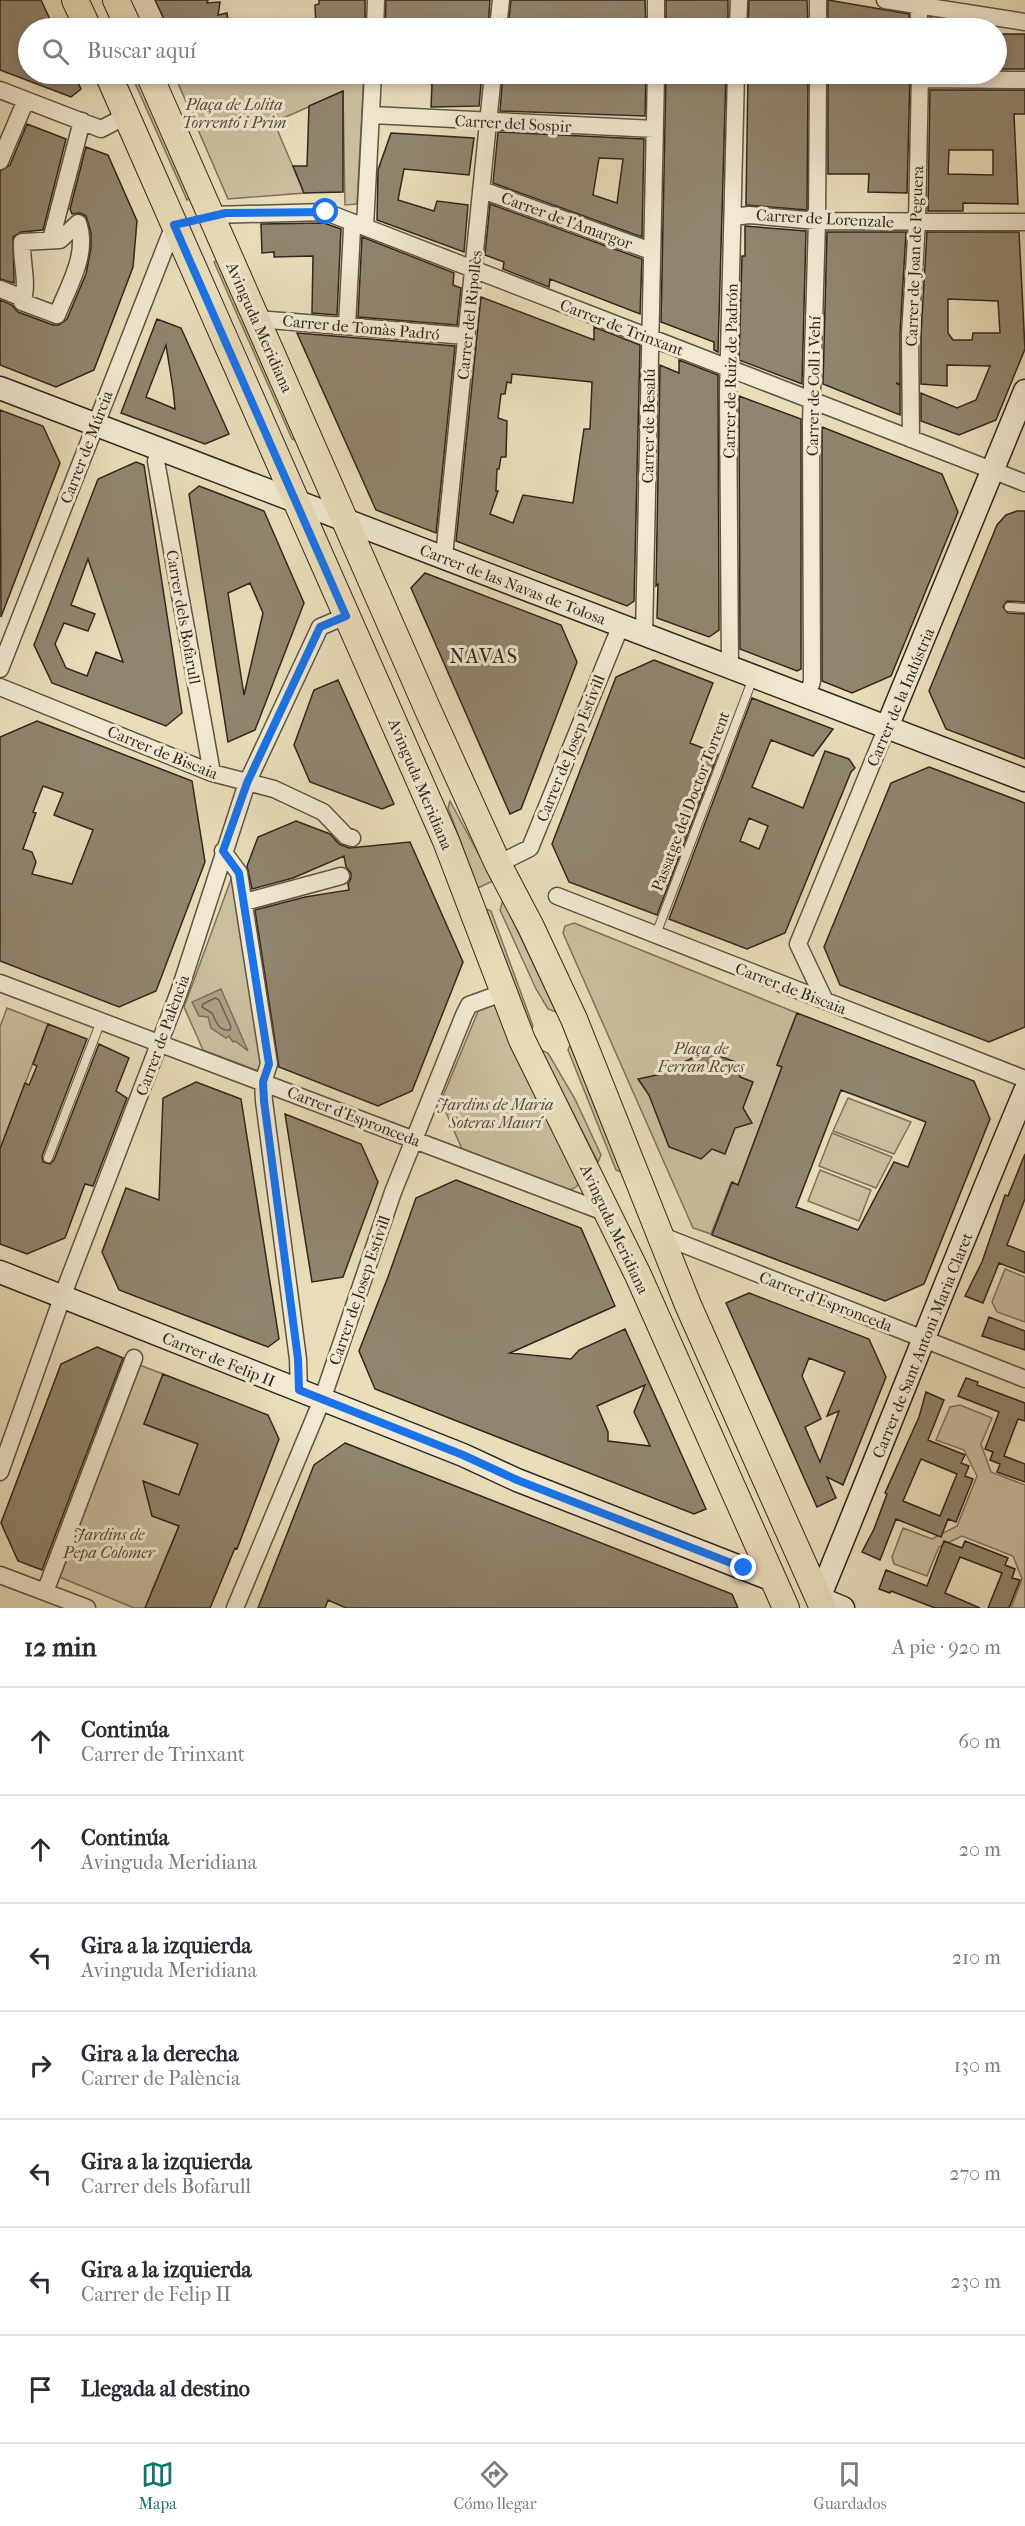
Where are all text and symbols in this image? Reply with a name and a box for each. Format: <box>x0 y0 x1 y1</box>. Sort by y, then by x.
search box <box>18 18 1007 84</box>
icon: search <box>39 35 72 68</box>
text: Buscar aquí <box>87 38 196 64</box>
park label: Plaça de Lolita Torrentó i Prim <box>182 95 286 132</box>
street label: Carrer del Sospir <box>454 111 572 136</box>
street label: Carrer de Joan de Peguera <box>902 165 927 347</box>
street label: Carrer de l'Amargor <box>499 188 635 253</box>
route start <box>312 198 338 224</box>
street label: Carrer de Lorenzale <box>755 205 895 232</box>
street label: Carrer del Ripollès <box>453 249 486 381</box>
street label: Avinguda Meridiana <box>222 258 297 396</box>
street label: Carrer de Ruiz de Padrón <box>719 283 742 459</box>
street label: Carrer de Trinxant <box>557 295 687 360</box>
street label: Carrer de Tomàs Padró <box>282 311 440 344</box>
street label: Carrer de Coll i Vehí <box>803 316 824 456</box>
street label: Carrer de Besalú <box>638 368 659 484</box>
street label: Carrer de Múrcia <box>56 388 117 506</box>
street label: Carrer de las Navas de Tolosa <box>417 540 609 629</box>
street label: Carrer dels Bofarull <box>162 548 205 686</box>
street label: Carrer de la Indústria <box>863 624 939 769</box>
district label: NAVAS <box>449 645 519 668</box>
street label: Carrer de Josep Estivill <box>532 671 609 825</box>
street label: Passatge del Doctor Torrent <box>647 708 734 894</box>
street label: Avinguda Meridiana <box>384 715 457 853</box>
street label: Carrer de Biscaia <box>105 722 221 784</box>
street label: Carrer de Biscaia <box>733 959 850 1019</box>
street label: Carrer de Palència <box>132 972 193 1098</box>
park label: Plaça de Ferran Reyes <box>657 1039 745 1076</box>
street label: Carrer d'Espronceda <box>284 1082 424 1151</box>
park label: Jardins de Maria Soteras Maurí <box>437 1095 553 1132</box>
street label: Avinguda Meridiana <box>576 1161 653 1298</box>
street label: Carrer de Josep Estivill <box>325 1212 394 1368</box>
street label: Carrer de Sant Antoni Maria Claret <box>868 1229 977 1461</box>
street label: Carrer d'Espronceda <box>756 1267 896 1336</box>
street label: Carrer de Felip II <box>160 1328 278 1391</box>
park label: Jardins de Pepa Colomer <box>62 1525 157 1562</box>
route end <box>730 1554 756 1580</box>
text: 12 min <box>24 1632 97 1663</box>
text: A pie · 920 m <box>892 1636 1001 1659</box>
text: Continúa <box>81 1717 169 1743</box>
icon: ahead <box>24 1725 57 1758</box>
text: 60 m <box>958 1730 1001 1753</box>
text: Carrer de Trinxant <box>81 1743 245 1766</box>
text: Continúa <box>81 1825 169 1851</box>
icon: ahead <box>24 1833 57 1866</box>
text: 20 m <box>959 1838 1001 1861</box>
text: Avinguda Meridiana <box>81 1851 257 1874</box>
text: Gira a la izquierda <box>81 1933 252 1959</box>
icon: left <box>24 1941 57 1974</box>
text: 210 m <box>952 1946 1001 1969</box>
text: Avinguda Meridiana <box>81 1959 257 1982</box>
text: Gira a la derecha <box>81 2041 238 2067</box>
icon: right <box>24 2049 57 2082</box>
text: 130 m <box>954 2054 1001 2077</box>
text: Carrer de Palència <box>81 2067 240 2090</box>
text: Gira a la izquierda <box>81 2149 252 2175</box>
icon: left <box>24 2157 57 2190</box>
text: 270 m <box>949 2162 1001 2185</box>
text: Carrer dels Bofarull <box>81 2175 251 2198</box>
text: Gira a la izquierda <box>81 2257 252 2283</box>
icon: left <box>24 2265 57 2298</box>
text: 230 m <box>951 2270 1001 2293</box>
text: Carrer de Felip II <box>81 2283 231 2306</box>
icon: arrive <box>24 2373 57 2406</box>
text: Llegada al destino <box>81 2376 250 2402</box>
tab: Mapa <box>138 2458 177 2513</box>
tab: Cómo llegar <box>453 2458 536 2513</box>
tab: Guardados <box>813 2458 887 2513</box>

